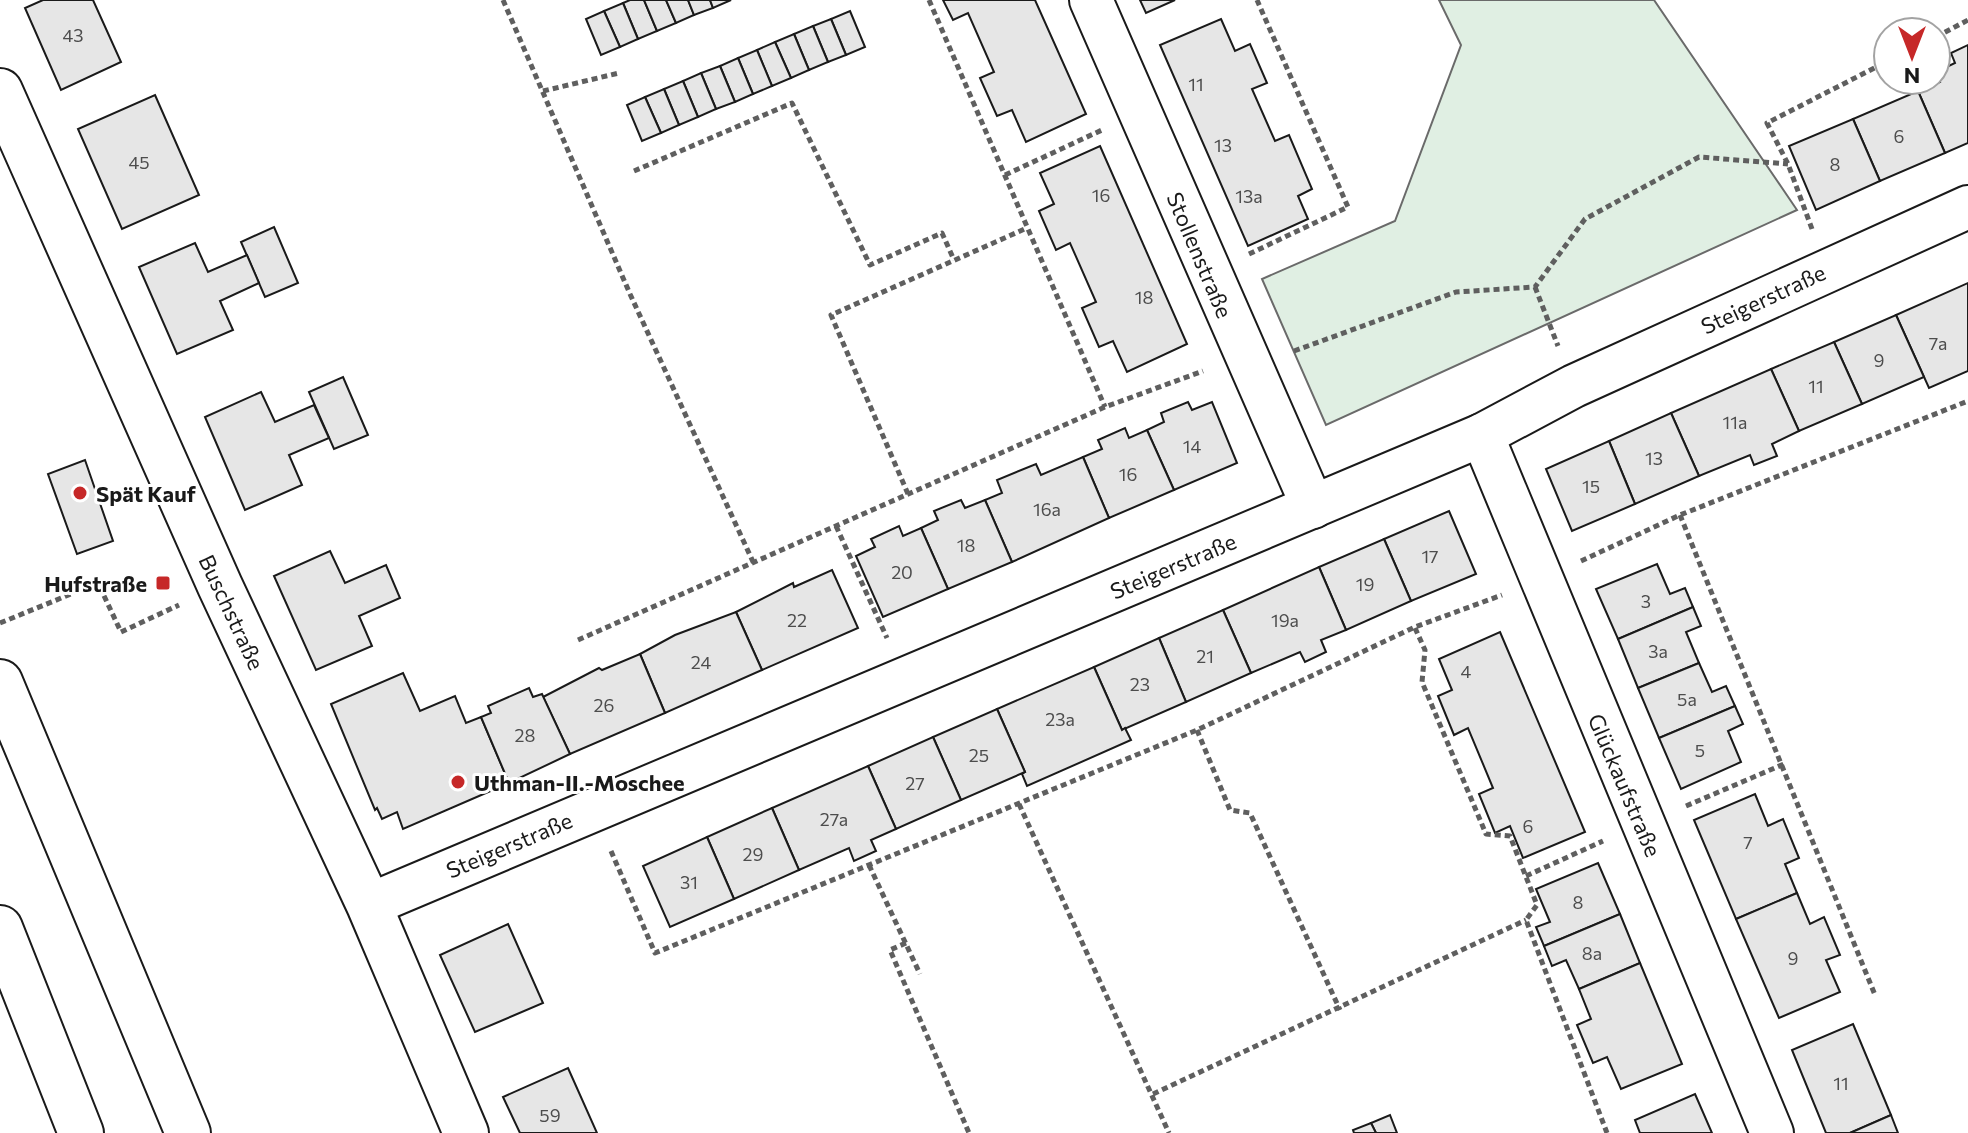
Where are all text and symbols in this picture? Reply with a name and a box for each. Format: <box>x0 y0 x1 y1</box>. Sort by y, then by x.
north arrow <box>1872 16 1952 96</box>
house number: 43 <box>62 24 84 46</box>
text: N <box>1904 63 1920 90</box>
house number: 11 <box>1188 73 1204 95</box>
house number: 6 <box>1894 125 1904 147</box>
house number: 13 <box>1214 134 1232 156</box>
house number: 45 <box>128 151 150 173</box>
house number: 8 <box>1830 153 1841 175</box>
house number: 16 <box>1092 184 1110 206</box>
house number: 13a <box>1235 185 1263 207</box>
street label: Stollenstraße <box>1161 188 1239 322</box>
street label: Steigerstraße <box>1696 258 1830 340</box>
house number: 18 <box>1135 286 1153 308</box>
house number: 7a <box>1929 332 1947 354</box>
house number: 9 <box>1874 349 1884 371</box>
house number: 11 <box>1808 375 1824 397</box>
house number: 11a <box>1723 411 1747 433</box>
house number: 14 <box>1183 435 1201 457</box>
house number: 13 <box>1645 447 1663 469</box>
house number: 16 <box>1119 463 1137 485</box>
house number: 15 <box>1582 475 1600 497</box>
place label: Spät Kauf <box>96 480 197 507</box>
marker: Spät Kauf <box>71 484 89 502</box>
house number: 16a <box>1033 498 1061 520</box>
street label: Steigerstraße <box>1106 527 1240 605</box>
house number: 18 <box>957 534 975 556</box>
house number: 17 <box>1421 545 1439 567</box>
street label: Buschstraße <box>194 550 270 674</box>
house number: 20 <box>891 561 913 583</box>
place label: Hufstraße <box>44 570 147 597</box>
house number: 19 <box>1356 573 1374 595</box>
marker: Hufstraße <box>154 574 172 592</box>
house number: 3 <box>1641 590 1651 612</box>
house number: 22 <box>787 609 807 631</box>
house number: 19a <box>1271 609 1299 631</box>
house number: 3a <box>1648 640 1668 662</box>
house number: 21 <box>1196 645 1214 667</box>
house number: 24 <box>691 651 711 673</box>
house number: 4 <box>1461 660 1472 682</box>
house number: 23 <box>1130 673 1150 695</box>
house number: 5a <box>1677 688 1697 710</box>
house number: 26 <box>594 694 614 716</box>
house number: 23a <box>1045 708 1075 730</box>
street label: Glückaufstraße <box>1583 709 1667 861</box>
house number: 28 <box>515 724 536 746</box>
house number: 5 <box>1695 739 1705 761</box>
house number: 25 <box>969 744 989 766</box>
place label: Uthman-II.-Moschee <box>474 769 685 796</box>
house number: 27 <box>905 772 925 794</box>
marker: Uthman-II.-Moschee <box>449 773 467 791</box>
street label: Steigerstraße <box>442 806 576 884</box>
house number: 27a <box>820 808 848 830</box>
house number: 6 <box>1523 815 1533 837</box>
house number: 7 <box>1743 831 1753 853</box>
house number: 29 <box>743 843 763 865</box>
house number: 31 <box>680 871 698 893</box>
house number: 8 <box>1573 891 1584 913</box>
house number: 8a <box>1582 942 1602 964</box>
house number: 9 <box>1788 947 1798 969</box>
house number: 11 <box>1833 1072 1849 1094</box>
house number: 59 <box>539 1104 561 1126</box>

